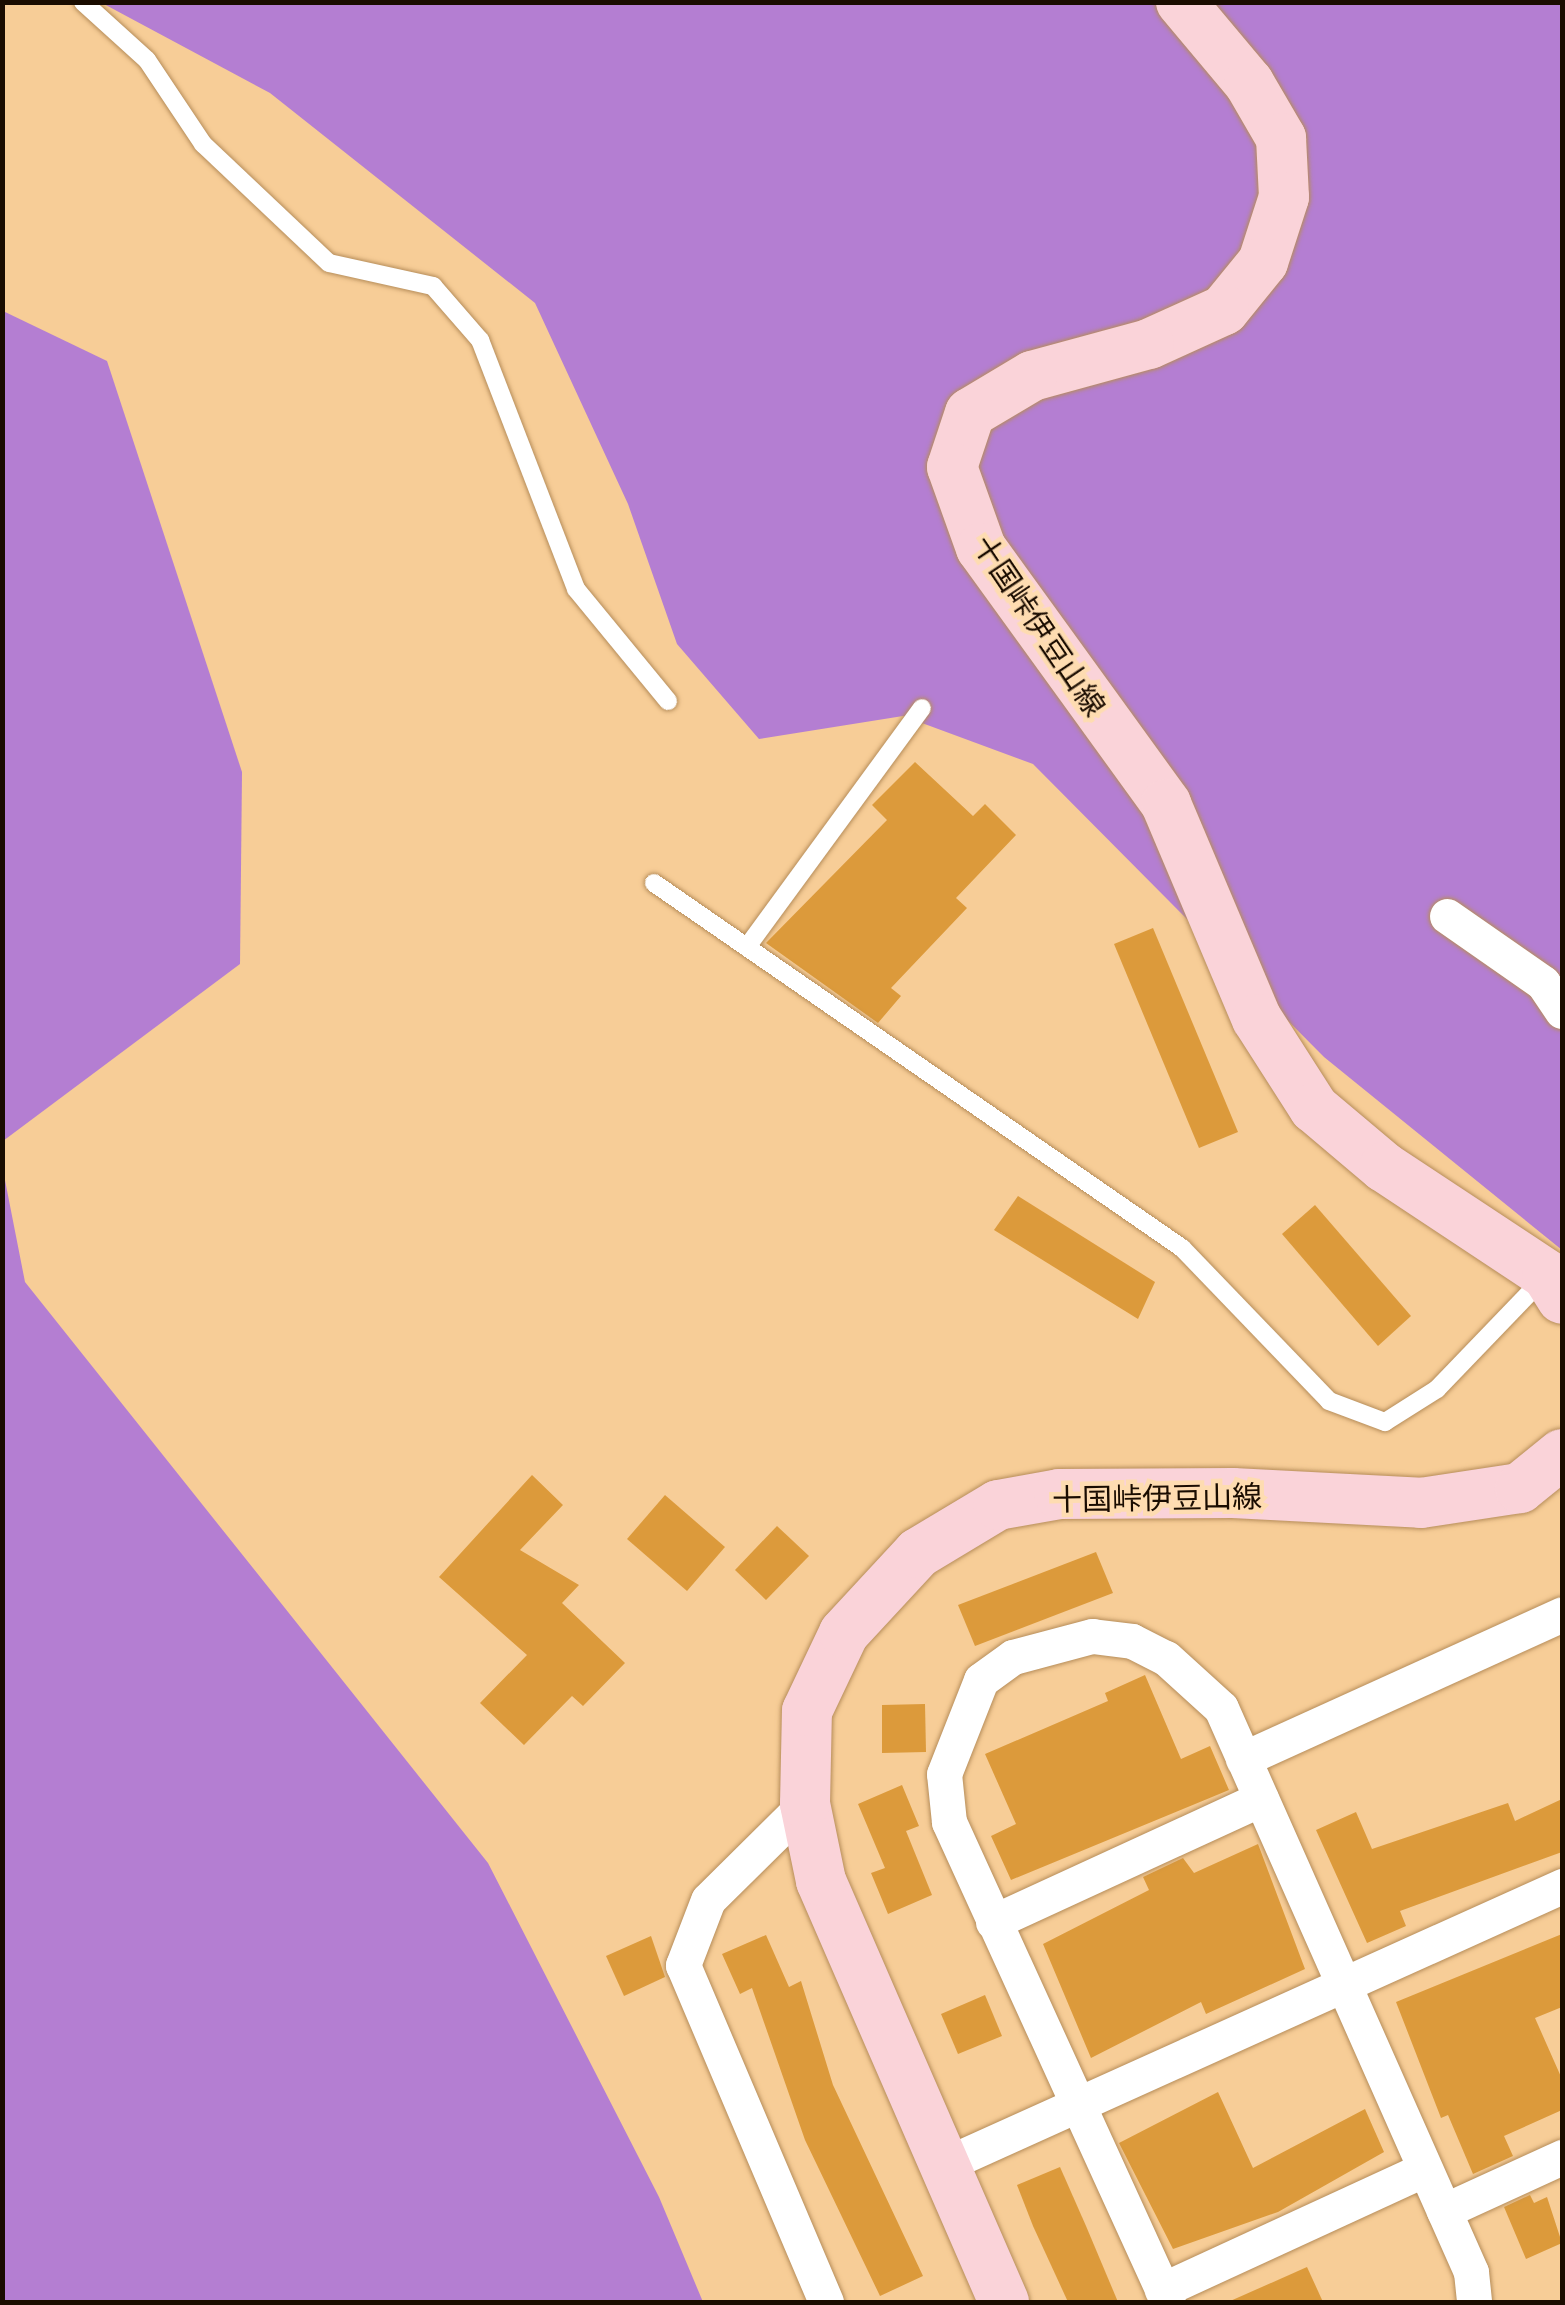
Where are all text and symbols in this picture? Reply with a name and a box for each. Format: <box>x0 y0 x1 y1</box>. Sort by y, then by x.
street label: 十国峠伊豆山線 <box>966 528 1114 722</box>
street label: 十国峠伊豆山線 <box>1052 1477 1262 1517</box>

